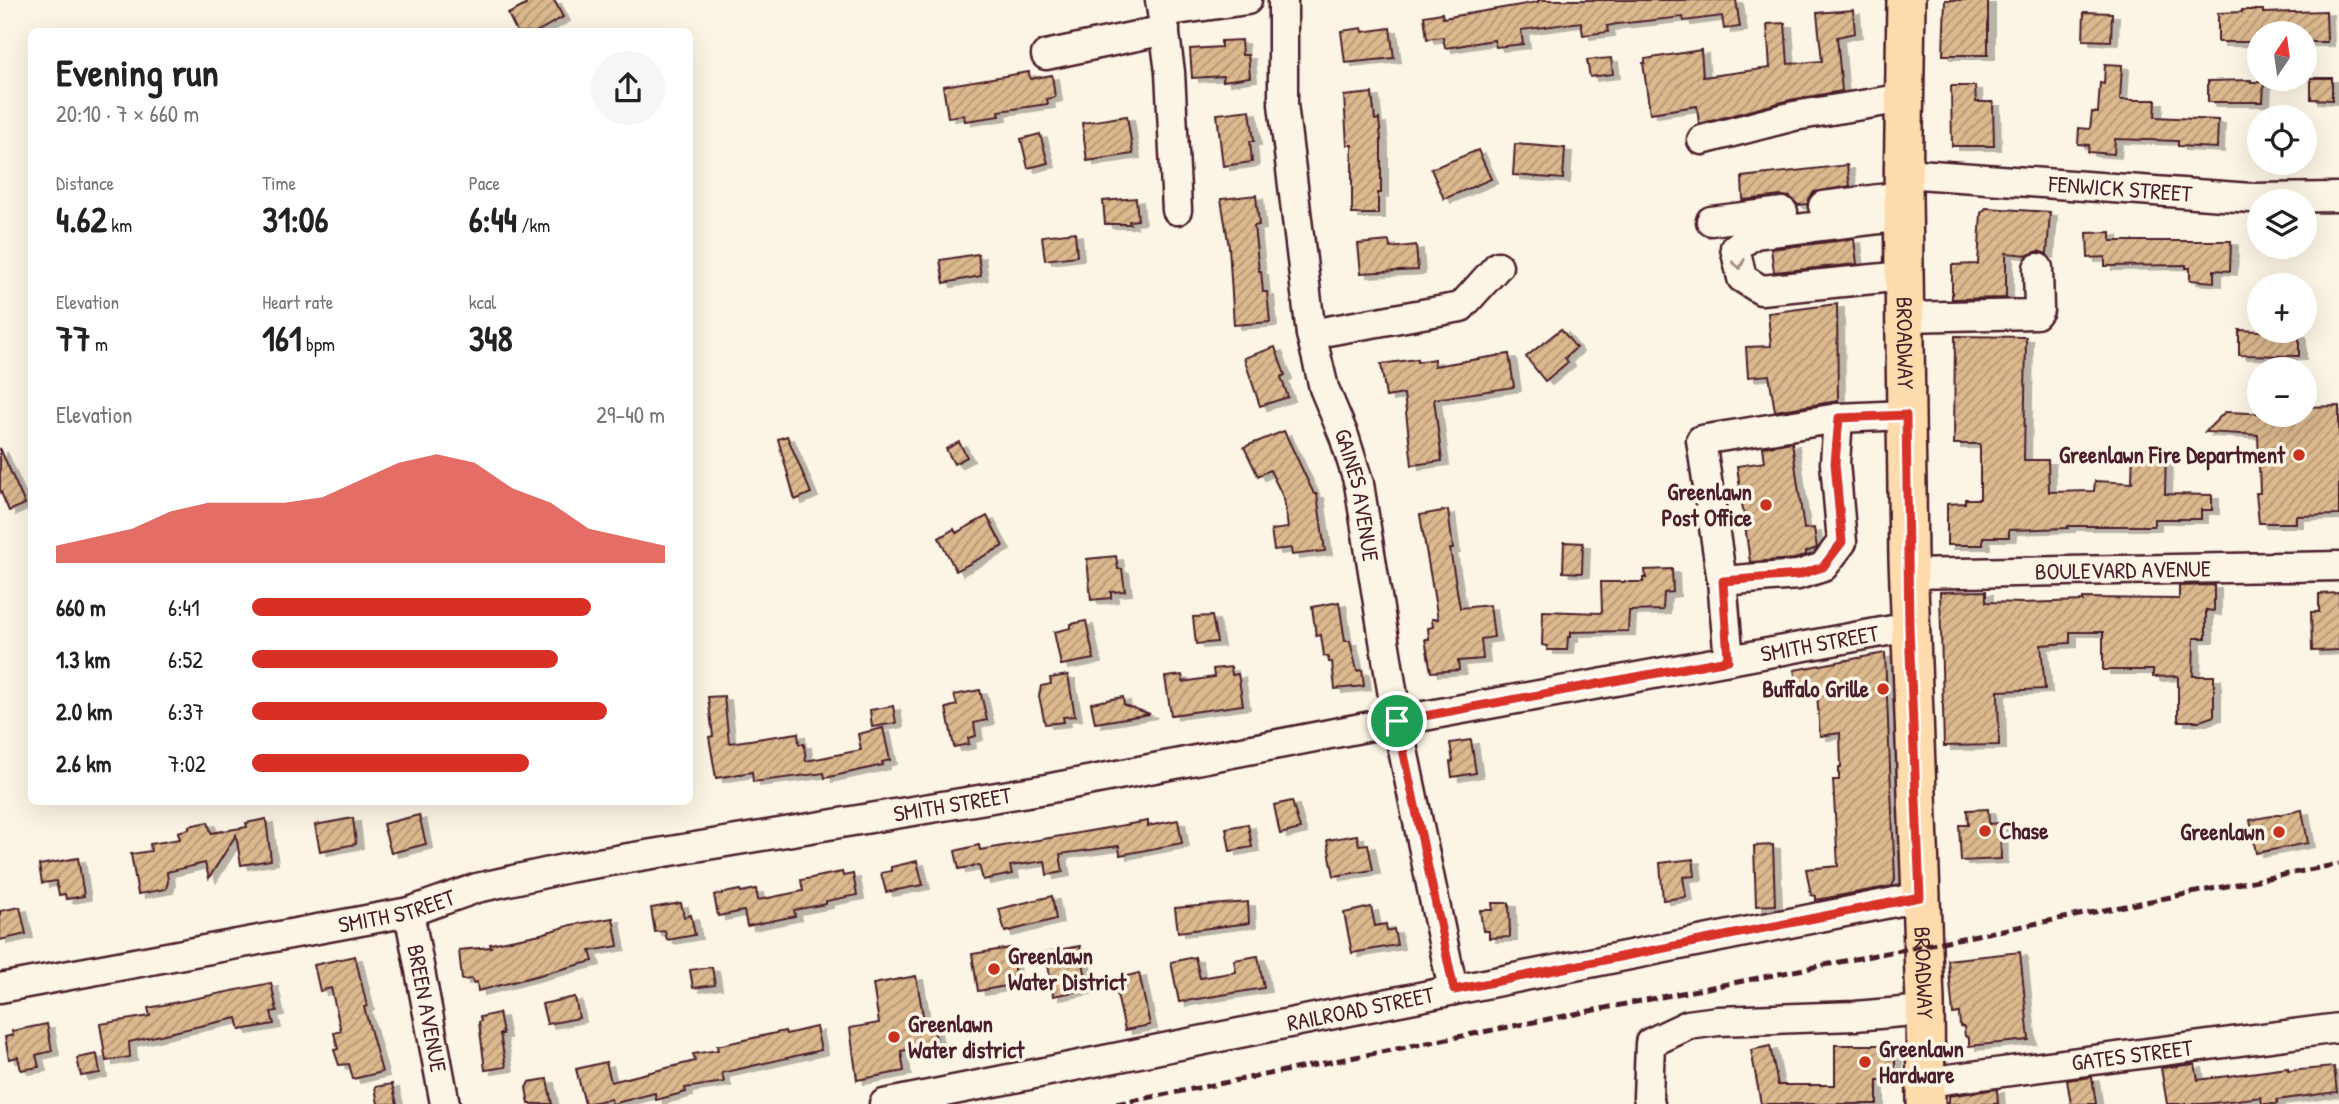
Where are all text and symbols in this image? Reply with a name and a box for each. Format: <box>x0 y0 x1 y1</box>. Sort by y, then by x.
north arrow <box>2247 21 2317 91</box>
map controls <box>2247 21 2317 427</box>
text: Evening run <box>56 46 219 98</box>
button: share <box>591 51 665 125</box>
text: 20:10 · 7 × 660 m <box>56 98 199 129</box>
button: locate <box>2247 105 2317 175</box>
street label: FENWICK STREET <box>2047 167 2193 209</box>
text: Distance <box>56 170 114 196</box>
text: Time <box>262 170 296 196</box>
text: Pace <box>469 170 500 196</box>
button: layers <box>2247 189 2317 259</box>
text: 4.62 <box>56 196 107 243</box>
text: 31:06 <box>262 196 328 243</box>
text: 6:44 <box>469 196 517 243</box>
text: km <box>107 212 132 238</box>
text: /km <box>517 212 550 238</box>
one-way arrow <box>1730 258 1745 270</box>
button: + <box>2247 273 2317 343</box>
text: Elevation <box>56 289 119 315</box>
text: Heart rate <box>262 289 333 315</box>
text: kcal <box>469 289 496 315</box>
street label: BROADWAY <box>1889 296 1922 390</box>
text: 77 <box>56 315 91 362</box>
text: 161 <box>262 315 302 362</box>
text: 348 <box>469 315 513 362</box>
text: m <box>91 331 108 357</box>
text: bpm <box>302 331 335 357</box>
button: − <box>2247 357 2317 427</box>
text: Elevation <box>56 399 132 430</box>
text: 29–40 m <box>596 399 665 430</box>
street label: GAINES AVENUE <box>1327 423 1387 564</box>
place label: Greenlawn Fire Department <box>2059 439 2286 471</box>
marker: Greenlawn Fire Department <box>2291 447 2307 463</box>
place label: Greenlawn Post Office <box>1662 476 1753 533</box>
marker: Greenlawn Post Office <box>1758 497 1774 513</box>
street label: BOULEVARD AVENUE <box>2035 552 2211 587</box>
text: 660 m <box>56 592 106 623</box>
text: 6:41 <box>168 592 200 623</box>
street label: SMITH STREET <box>1758 617 1881 669</box>
text: 1.3 km <box>56 644 110 675</box>
text: 6:52 <box>168 644 203 675</box>
place label: Buffalo Grille <box>1762 673 1870 704</box>
marker: Buffalo Grille <box>1875 681 1891 697</box>
pin <box>1367 691 1427 751</box>
text: 2.0 km <box>56 696 112 727</box>
text: 6:37 <box>168 696 204 727</box>
icon: arrive <box>1378 702 1416 740</box>
text: 2.6 km <box>56 748 111 779</box>
text: 7:02 <box>168 748 206 779</box>
street label: SMITH STREET <box>891 779 1014 829</box>
place label: Chase <box>1999 815 2049 846</box>
place label: Greenlawn <box>2180 816 2265 847</box>
marker: Chase <box>1977 823 1993 839</box>
marker: Greenlawn <box>2271 824 2287 840</box>
street label: SMITH STREET <box>336 881 459 940</box>
street label: BROADWAY <box>1907 926 1941 1019</box>
place label: Greenlawn Water District <box>1008 940 1127 997</box>
street label: BREEN AVENUE <box>400 942 455 1075</box>
marker: Greenlawn Water District <box>986 961 1002 977</box>
street label: RAILROAD STREET <box>1284 978 1437 1038</box>
place label: Greenlawn Water district <box>908 1008 1025 1065</box>
marker: Greenlawn Water district <box>886 1029 902 1045</box>
street label: GATES STREET <box>2070 1031 2195 1078</box>
place label: Greenlawn Hardware <box>1879 1033 1964 1090</box>
marker: Greenlawn Hardware <box>1857 1054 1873 1070</box>

